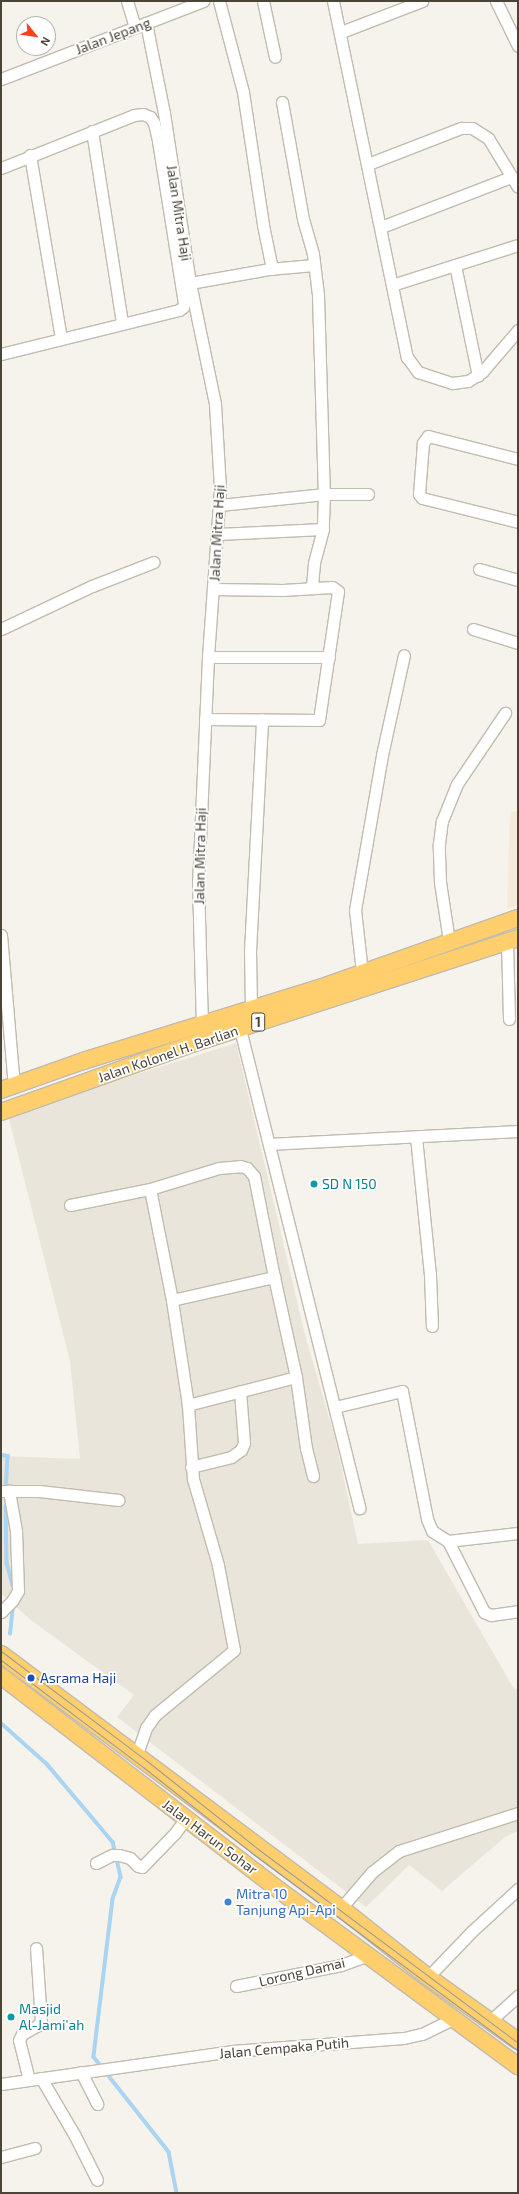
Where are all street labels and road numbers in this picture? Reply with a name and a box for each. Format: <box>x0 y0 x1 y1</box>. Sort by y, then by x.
street label: Jalan Jepang <box>73 14 153 58</box>
street label: Jalan Mitra Haji <box>163 164 195 262</box>
street label: Jalan Mitra Haji <box>206 484 228 582</box>
street label: Jalan Mitra Haji <box>191 807 209 905</box>
road number: 1 <box>251 1011 265 1033</box>
street label: Jalan Kolonel H. Barlian <box>95 1022 241 1086</box>
street label: Jalan Harun Sohar <box>159 1796 261 1878</box>
street label: Lorong Damai <box>257 1954 347 1990</box>
street label: Jalan Cempaka Putih <box>218 2034 350 2062</box>

